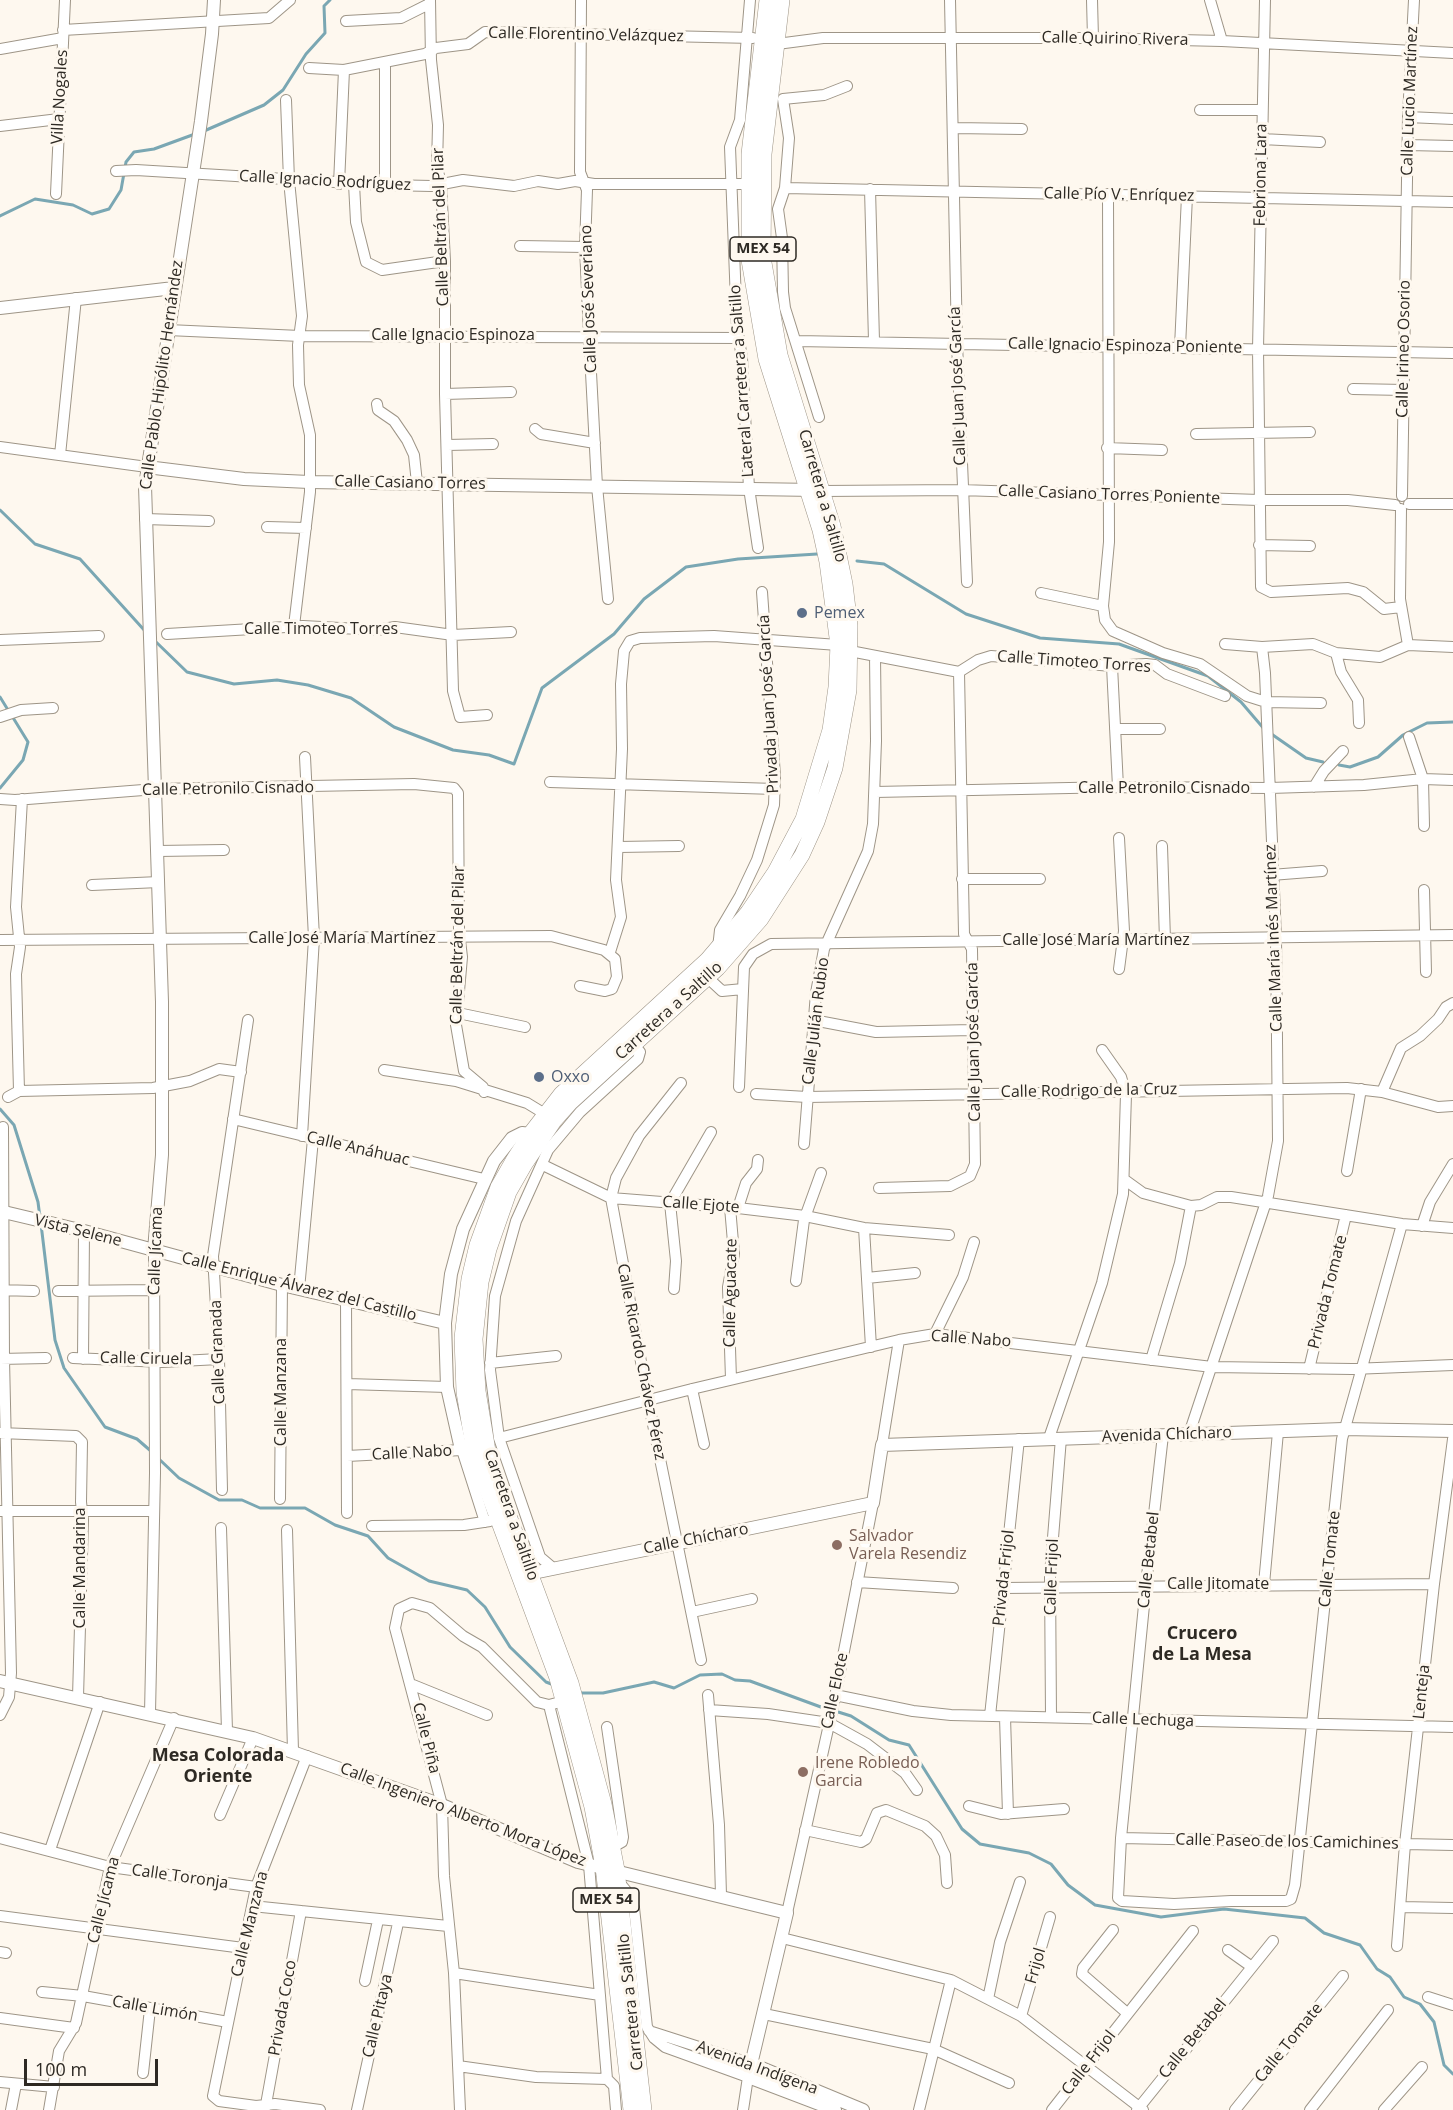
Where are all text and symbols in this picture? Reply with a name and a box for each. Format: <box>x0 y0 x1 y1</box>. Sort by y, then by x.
street label: Calle Florentino Velázquez <box>488 24 684 46</box>
street label: Calle Lucio Martínez <box>1398 26 1422 176</box>
street label: Calle Quirino Rivera <box>1041 28 1189 50</box>
street label: Villa Nogales <box>48 49 72 145</box>
street label: Febriona Lara <box>1251 123 1271 227</box>
street label: Calle Beltrán del Pilar <box>429 147 453 307</box>
street label: Calle Ignacio Rodríguez <box>238 167 412 195</box>
street label: Calle Pío V. Enríquez <box>1043 184 1195 206</box>
street label: Calle José Severiano <box>577 224 601 374</box>
road number: MEX 54 <box>730 237 796 261</box>
street label: Calle Pablo Hipólito Hernández <box>136 259 188 491</box>
street label: Calle Irineo Osorio <box>1393 280 1415 418</box>
street label: Lateral Carretera a Saltillo <box>726 284 758 478</box>
street label: Calle Juan José García <box>946 306 970 466</box>
street label: Calle Ignacio Espinoza <box>371 325 535 345</box>
street label: Calle Ignacio Espinoza Poniente <box>1008 334 1242 358</box>
street label: Carretera a Saltillo <box>794 427 850 565</box>
street label: Calle Casiano Torres <box>334 472 486 494</box>
street label: Calle Casiano Torres Poniente <box>998 482 1220 508</box>
place label: Pemex <box>814 603 865 623</box>
marker: Pemex <box>795 606 809 620</box>
street label: Privada Juan José García <box>755 614 783 794</box>
street label: Calle Timoteo Torres <box>244 619 398 639</box>
street label: Calle Timoteo Torres <box>996 647 1152 677</box>
street label: Calle Petronilo Cisnado <box>142 778 314 800</box>
street label: Calle Petronilo Cisnado <box>1078 778 1250 798</box>
street label: Calle María Inés Martínez <box>1261 844 1287 1032</box>
street label: Calle Beltrán del Pilar <box>447 865 469 1025</box>
street label: Calle José María Martínez <box>248 928 436 948</box>
street label: Calle José María Martínez <box>1002 930 1190 950</box>
street label: Calle Julián Rubio <box>799 956 833 1086</box>
street label: Carretera a Saltillo <box>611 958 727 1064</box>
street label: Calle Juan José García <box>963 962 985 1122</box>
place label: Oxxo <box>551 1067 590 1087</box>
marker: Oxxo <box>532 1070 546 1084</box>
street label: Calle Rodrigo de la Cruz <box>1001 1080 1177 1102</box>
street label: Calle Anáhuac <box>305 1128 411 1170</box>
street label: Calle Ejote <box>662 1193 740 1217</box>
street label: Calle Jícama <box>145 1206 167 1296</box>
street label: Vista Selene <box>32 1211 124 1251</box>
street label: Privada Tomate <box>1305 1233 1351 1351</box>
street label: Calle Aguacate <box>720 1238 742 1348</box>
street label: Calle Enrique Álvarez del Castillo <box>180 1248 418 1326</box>
street label: Calle Ricardo Chávez Pérez <box>613 1262 669 1462</box>
street label: Calle Granada <box>207 1299 229 1405</box>
street label: Calle Nabo <box>930 1327 1012 1351</box>
street label: Calle Manzana <box>271 1338 291 1446</box>
street label: Calle Ciruela <box>100 1349 192 1369</box>
street label: Avenida Chícharo <box>1102 1423 1232 1447</box>
street label: Calle Nabo <box>371 1441 453 1465</box>
street label: Carretera a Saltillo <box>480 1447 542 1583</box>
street label: Calle Mandarina <box>70 1507 90 1629</box>
street label: Calle Tomate <box>1315 1510 1345 1608</box>
street label: Calle Betabel <box>1134 1511 1164 1609</box>
street label: Calle Chícharo <box>642 1519 750 1559</box>
place label: Salvador Varela Resendiz <box>849 1526 967 1564</box>
street label: Privada Frijol <box>989 1529 1019 1627</box>
marker: Salvador Varela Resendiz <box>830 1538 844 1552</box>
street label: Calle Frijol <box>1041 1538 1063 1616</box>
street label: Calle Jitomate <box>1167 1574 1269 1594</box>
district label: Crucero de La Mesa <box>1152 1623 1252 1666</box>
street label: Calle Elote <box>818 1651 852 1731</box>
street label: Lenteja <box>1410 1664 1434 1720</box>
street label: Calle Piña <box>408 1700 444 1776</box>
street label: Calle Lechuga <box>1092 1709 1194 1731</box>
district label: Mesa Colorada Oriente <box>152 1745 284 1788</box>
place label: Irene Robledo Garcia <box>815 1753 920 1791</box>
street label: Calle Ingeniero Alberto Mora López <box>337 1759 589 1871</box>
marker: Irene Robledo Garcia <box>796 1765 810 1779</box>
street label: Calle Paseo de los Camichines <box>1175 1830 1399 1854</box>
street label: Calle Jícama <box>84 1855 124 1945</box>
street label: Calle Toronja <box>130 1861 230 1893</box>
street label: Calle Manzana <box>228 1869 272 1979</box>
road number: MEX 54 <box>573 1888 639 1912</box>
street label: Carretera a Saltillo <box>614 1933 648 2071</box>
street label: Frijol <box>1022 1946 1050 1986</box>
street label: Privada Coco <box>265 1959 301 2057</box>
street label: Calle Pitaya <box>359 1972 397 2060</box>
street label: Calle Limón <box>111 1992 199 2026</box>
street label: Calle Betabel <box>1155 1995 1231 2083</box>
street label: Calle Tomate <box>1251 1999 1327 2087</box>
street label: Calle Frijol <box>1058 2027 1120 2099</box>
street label: Avenida Indígena <box>693 2037 821 2099</box>
scale bar <box>27 2047 160 2085</box>
text: 100 m <box>35 2057 87 2081</box>

